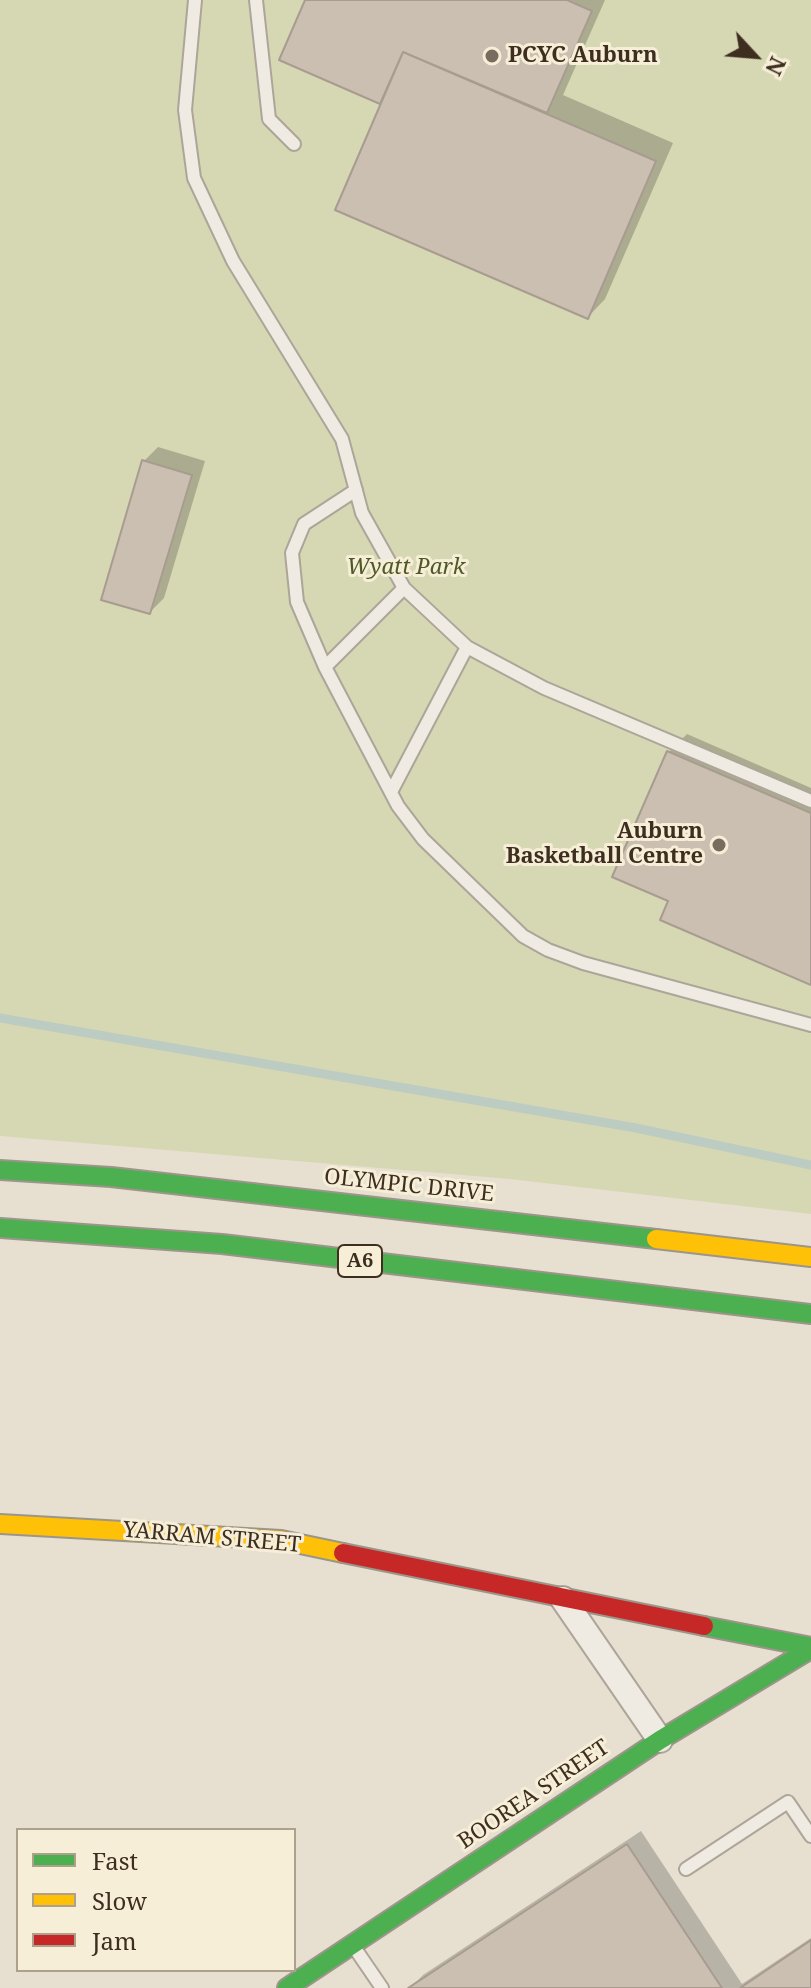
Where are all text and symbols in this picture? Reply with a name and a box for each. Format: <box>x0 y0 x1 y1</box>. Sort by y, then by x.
north arrow <box>715 16 795 96</box>
place label: PCYC Auburn <box>508 43 658 69</box>
marker: PCYC Auburn <box>483 47 501 65</box>
text: N <box>759 52 794 81</box>
park label: Wyatt Park <box>347 555 465 581</box>
place label: Auburn Basketball Centre <box>506 819 703 870</box>
marker: Auburn Basketball Centre <box>710 836 728 854</box>
street label: OLYMPIC DRIVE <box>323 1164 495 1208</box>
road number: A6 <box>338 1245 382 1277</box>
street label: YARRAM STREET <box>122 1517 302 1559</box>
street label: BOOREA STREET <box>453 1735 615 1855</box>
legend <box>16 1828 296 1972</box>
text: Fast <box>92 1844 138 1877</box>
text: Slow <box>92 1884 147 1917</box>
text: Jam <box>92 1924 137 1957</box>

